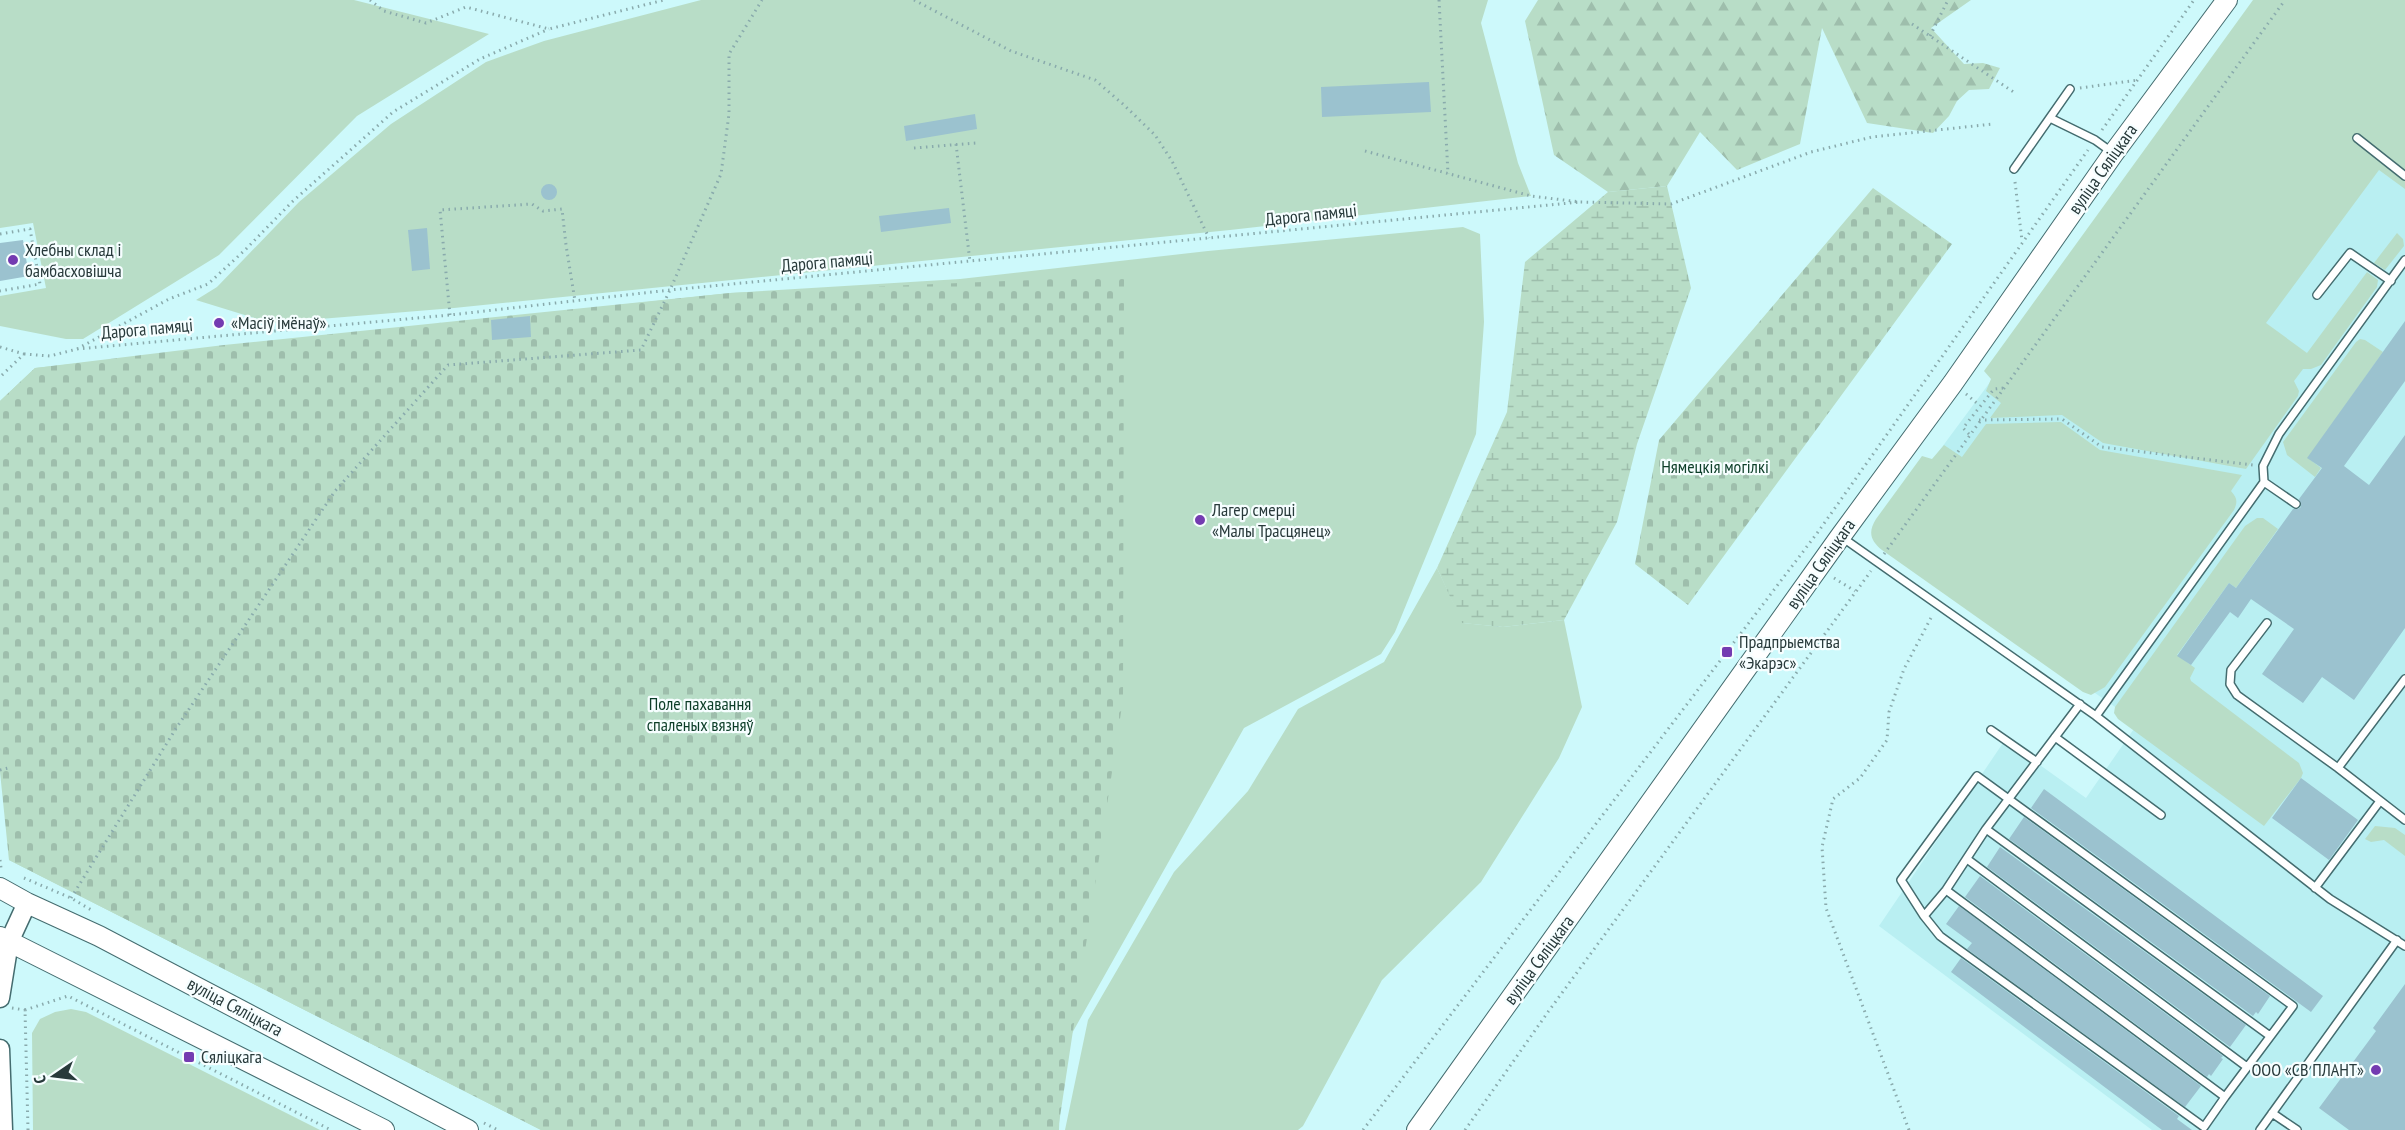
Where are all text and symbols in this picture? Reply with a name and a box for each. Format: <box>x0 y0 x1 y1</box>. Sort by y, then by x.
street label: вуліца Сяліцкага <box>2063 119 2142 218</box>
street label: Дарога памяці <box>1264 198 1358 231</box>
place label: Хлебны склад і бамбасховішча <box>25 238 122 282</box>
street label: Дарога памяці <box>780 246 874 277</box>
marker: Хлебны склад і бамбасховішча <box>6 253 20 267</box>
place label: «Масіў імёнаў» <box>231 311 327 334</box>
street label: Дарога памяці <box>100 313 194 344</box>
marker: «Масіў імёнаў» <box>212 316 226 330</box>
park label: Нямецкія могілкі <box>1661 455 1769 478</box>
place label: Лагер смерці «Малы Трасцянец» <box>1211 498 1331 542</box>
marker: Лагер смерці «Малы Трасцянец» <box>1193 513 1207 527</box>
street label: вуліца Сяліцкага <box>1781 514 1860 613</box>
place label: Прадпрыемства «Экарэс» <box>1739 630 1840 674</box>
marker: Прадпрыемства «Экарэс» <box>1720 645 1734 659</box>
park label: Поле пахавання спаленых вязняў <box>647 692 754 736</box>
street label: вуліца Сяліцкага <box>1498 911 1579 1009</box>
street label: вуліца Сяліцкага <box>184 972 287 1041</box>
place label: Сяліцкага <box>201 1045 262 1068</box>
north arrow <box>24 1046 84 1106</box>
marker: Сяліцкага <box>182 1050 196 1064</box>
place label: ООО «СВ ПЛАНТ» <box>2251 1058 2364 1081</box>
marker: ООО «СВ ПЛАНТ» <box>2369 1063 2383 1077</box>
text: С <box>29 1073 50 1086</box>

